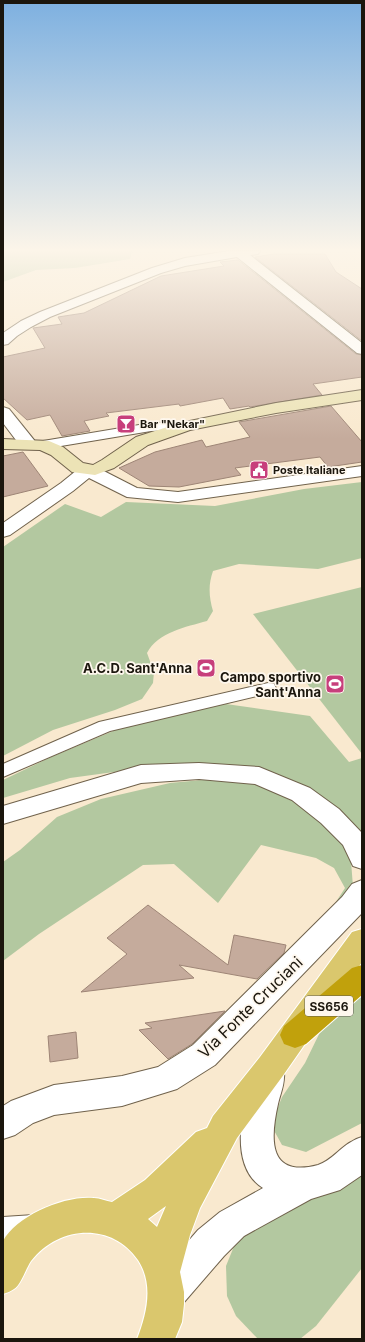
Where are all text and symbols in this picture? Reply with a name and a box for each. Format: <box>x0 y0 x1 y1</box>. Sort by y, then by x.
bar icon: Bar "Nekar" <box>115 413 137 435</box>
place label: Bar "Nekar" <box>140 417 205 431</box>
public building icon: Poste Italiane <box>248 459 270 481</box>
place label: Poste Italiane <box>273 463 346 477</box>
sports icon: A.C.D. Sant'Anna <box>195 657 217 679</box>
place label: A.C.D. Sant'Anna <box>83 660 192 676</box>
place label: Campo sportivo Sant'Anna <box>220 669 321 700</box>
sports icon: Campo sportivo Sant'Anna <box>324 673 346 695</box>
street label: Via Fonte Cruciani <box>194 952 306 1062</box>
road number: SS656 <box>305 996 353 1016</box>

